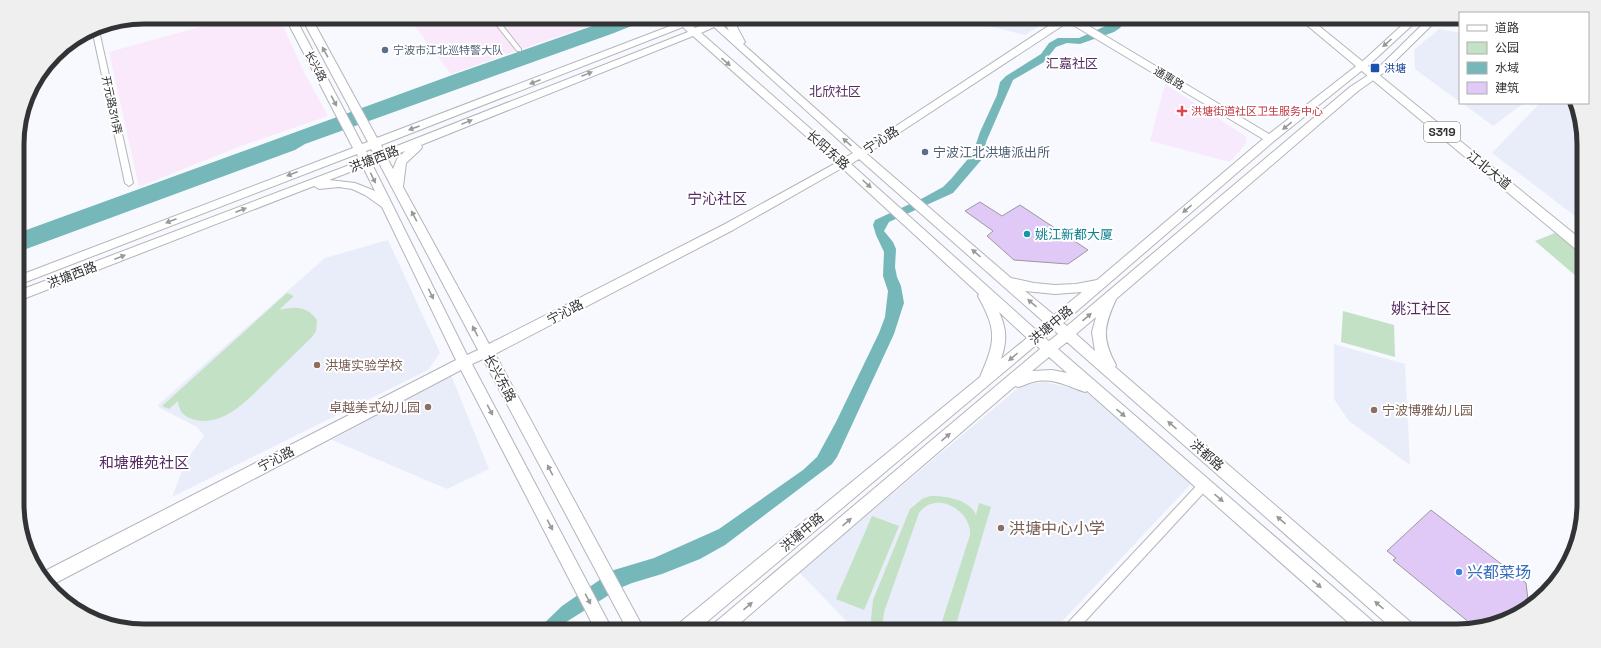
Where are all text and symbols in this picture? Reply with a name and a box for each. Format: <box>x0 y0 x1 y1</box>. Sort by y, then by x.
legend <box>1459 12 1589 104</box>
text: 道路 <box>1495 20 1519 36</box>
one-way arrow <box>1383 38 1392 47</box>
text: 公园 <box>1495 40 1519 56</box>
place label: 宁波市江北巡特警大队 <box>393 43 503 57</box>
marker: 宁波市江北巡特警大队 <box>380 45 390 55</box>
one-way arrow <box>321 46 328 58</box>
street label: 长兴路 <box>302 48 330 84</box>
district label: 汇嘉社区 <box>1046 55 1098 72</box>
one-way arrow <box>721 57 732 66</box>
text: 水域 <box>1495 60 1519 76</box>
place label: 洪塘 <box>1384 61 1406 75</box>
marker: 洪塘 <box>1369 62 1381 74</box>
street label: 通惠路 <box>1151 64 1187 92</box>
one-way arrow <box>582 71 594 77</box>
street label: 开元路311弄 <box>99 74 125 136</box>
one-way arrow <box>529 79 541 85</box>
text: 建筑 <box>1495 80 1519 96</box>
district label: 北欣社区 <box>809 83 861 100</box>
one-way arrow <box>330 95 337 107</box>
place label: 洪塘街道社区卫生服务中心 <box>1191 104 1323 118</box>
marker: 洪塘街道社区卫生服务中心 <box>1176 105 1188 117</box>
one-way arrow <box>461 119 473 125</box>
one-way arrow <box>1282 121 1292 130</box>
street label: 宁沁路 <box>860 122 902 158</box>
road number: S319 <box>1424 122 1460 142</box>
one-way arrow <box>407 126 419 132</box>
street label: 长阳东路 <box>803 127 853 173</box>
one-way arrow <box>842 137 852 147</box>
street label: 洪塘西路 <box>347 142 401 176</box>
place label: 宁波江北洪塘派出所 <box>933 144 1050 161</box>
marker: 宁波江北洪塘派出所 <box>920 147 930 157</box>
street label: 江北大道 <box>1463 147 1515 193</box>
one-way arrow <box>286 172 298 178</box>
one-way arrow <box>370 172 376 183</box>
one-way arrow <box>862 179 871 188</box>
district label: 宁沁社区 <box>687 189 747 208</box>
one-way arrow <box>1182 205 1193 214</box>
one-way arrow <box>236 207 247 213</box>
one-way arrow <box>411 211 417 222</box>
one-way arrow <box>165 219 177 225</box>
place label: 姚江新都大厦 <box>1035 226 1113 243</box>
marker: 姚江新都大厦 <box>1022 229 1032 239</box>
one-way arrow <box>971 249 981 258</box>
one-way arrow <box>114 253 126 259</box>
street label: 洪塘西路 <box>45 258 99 292</box>
one-way arrow <box>428 289 434 300</box>
street label: 宁沁路 <box>544 296 586 328</box>
one-way arrow <box>1027 298 1038 307</box>
district label: 姚江社区 <box>1391 299 1451 318</box>
street label: 洪塘中路 <box>1026 302 1076 348</box>
one-way arrow <box>1082 312 1093 321</box>
one-way arrow <box>472 325 478 337</box>
street label: 长兴东路 <box>480 351 520 405</box>
one-way arrow <box>1008 352 1019 361</box>
place label: 洪塘实验学校 <box>325 357 403 374</box>
marker: 洪塘实验学校 <box>312 360 322 370</box>
place label: 卓越美式幼儿园 <box>329 399 420 416</box>
marker: 卓越美式幼儿园 <box>423 402 433 412</box>
place label: 宁波博雅幼儿园 <box>1382 402 1473 419</box>
one-way arrow <box>486 404 493 416</box>
marker: 宁波博雅幼儿园 <box>1369 405 1379 415</box>
one-way arrow <box>1116 408 1127 417</box>
one-way arrow <box>1168 421 1177 430</box>
one-way arrow <box>940 433 951 442</box>
street label: 洪都路 <box>1187 436 1227 474</box>
street label: 宁沁路 <box>255 443 297 475</box>
district label: 和塘雅苑社区 <box>99 453 189 472</box>
one-way arrow <box>547 464 553 476</box>
one-way arrow <box>1214 494 1224 503</box>
street label: 洪塘中路 <box>777 509 827 555</box>
one-way arrow <box>1276 515 1286 524</box>
one-way arrow <box>841 517 852 526</box>
place label: 洪塘中心小学 <box>1009 518 1105 539</box>
one-way arrow <box>547 520 553 531</box>
marker: 洪塘中心小学 <box>996 523 1006 533</box>
place label: 兴都菜场 <box>1467 562 1531 583</box>
marker: 兴都菜场 <box>1454 567 1464 577</box>
one-way arrow <box>1312 579 1322 588</box>
one-way arrow <box>585 593 591 604</box>
one-way arrow <box>742 601 753 610</box>
one-way arrow <box>1374 601 1384 610</box>

